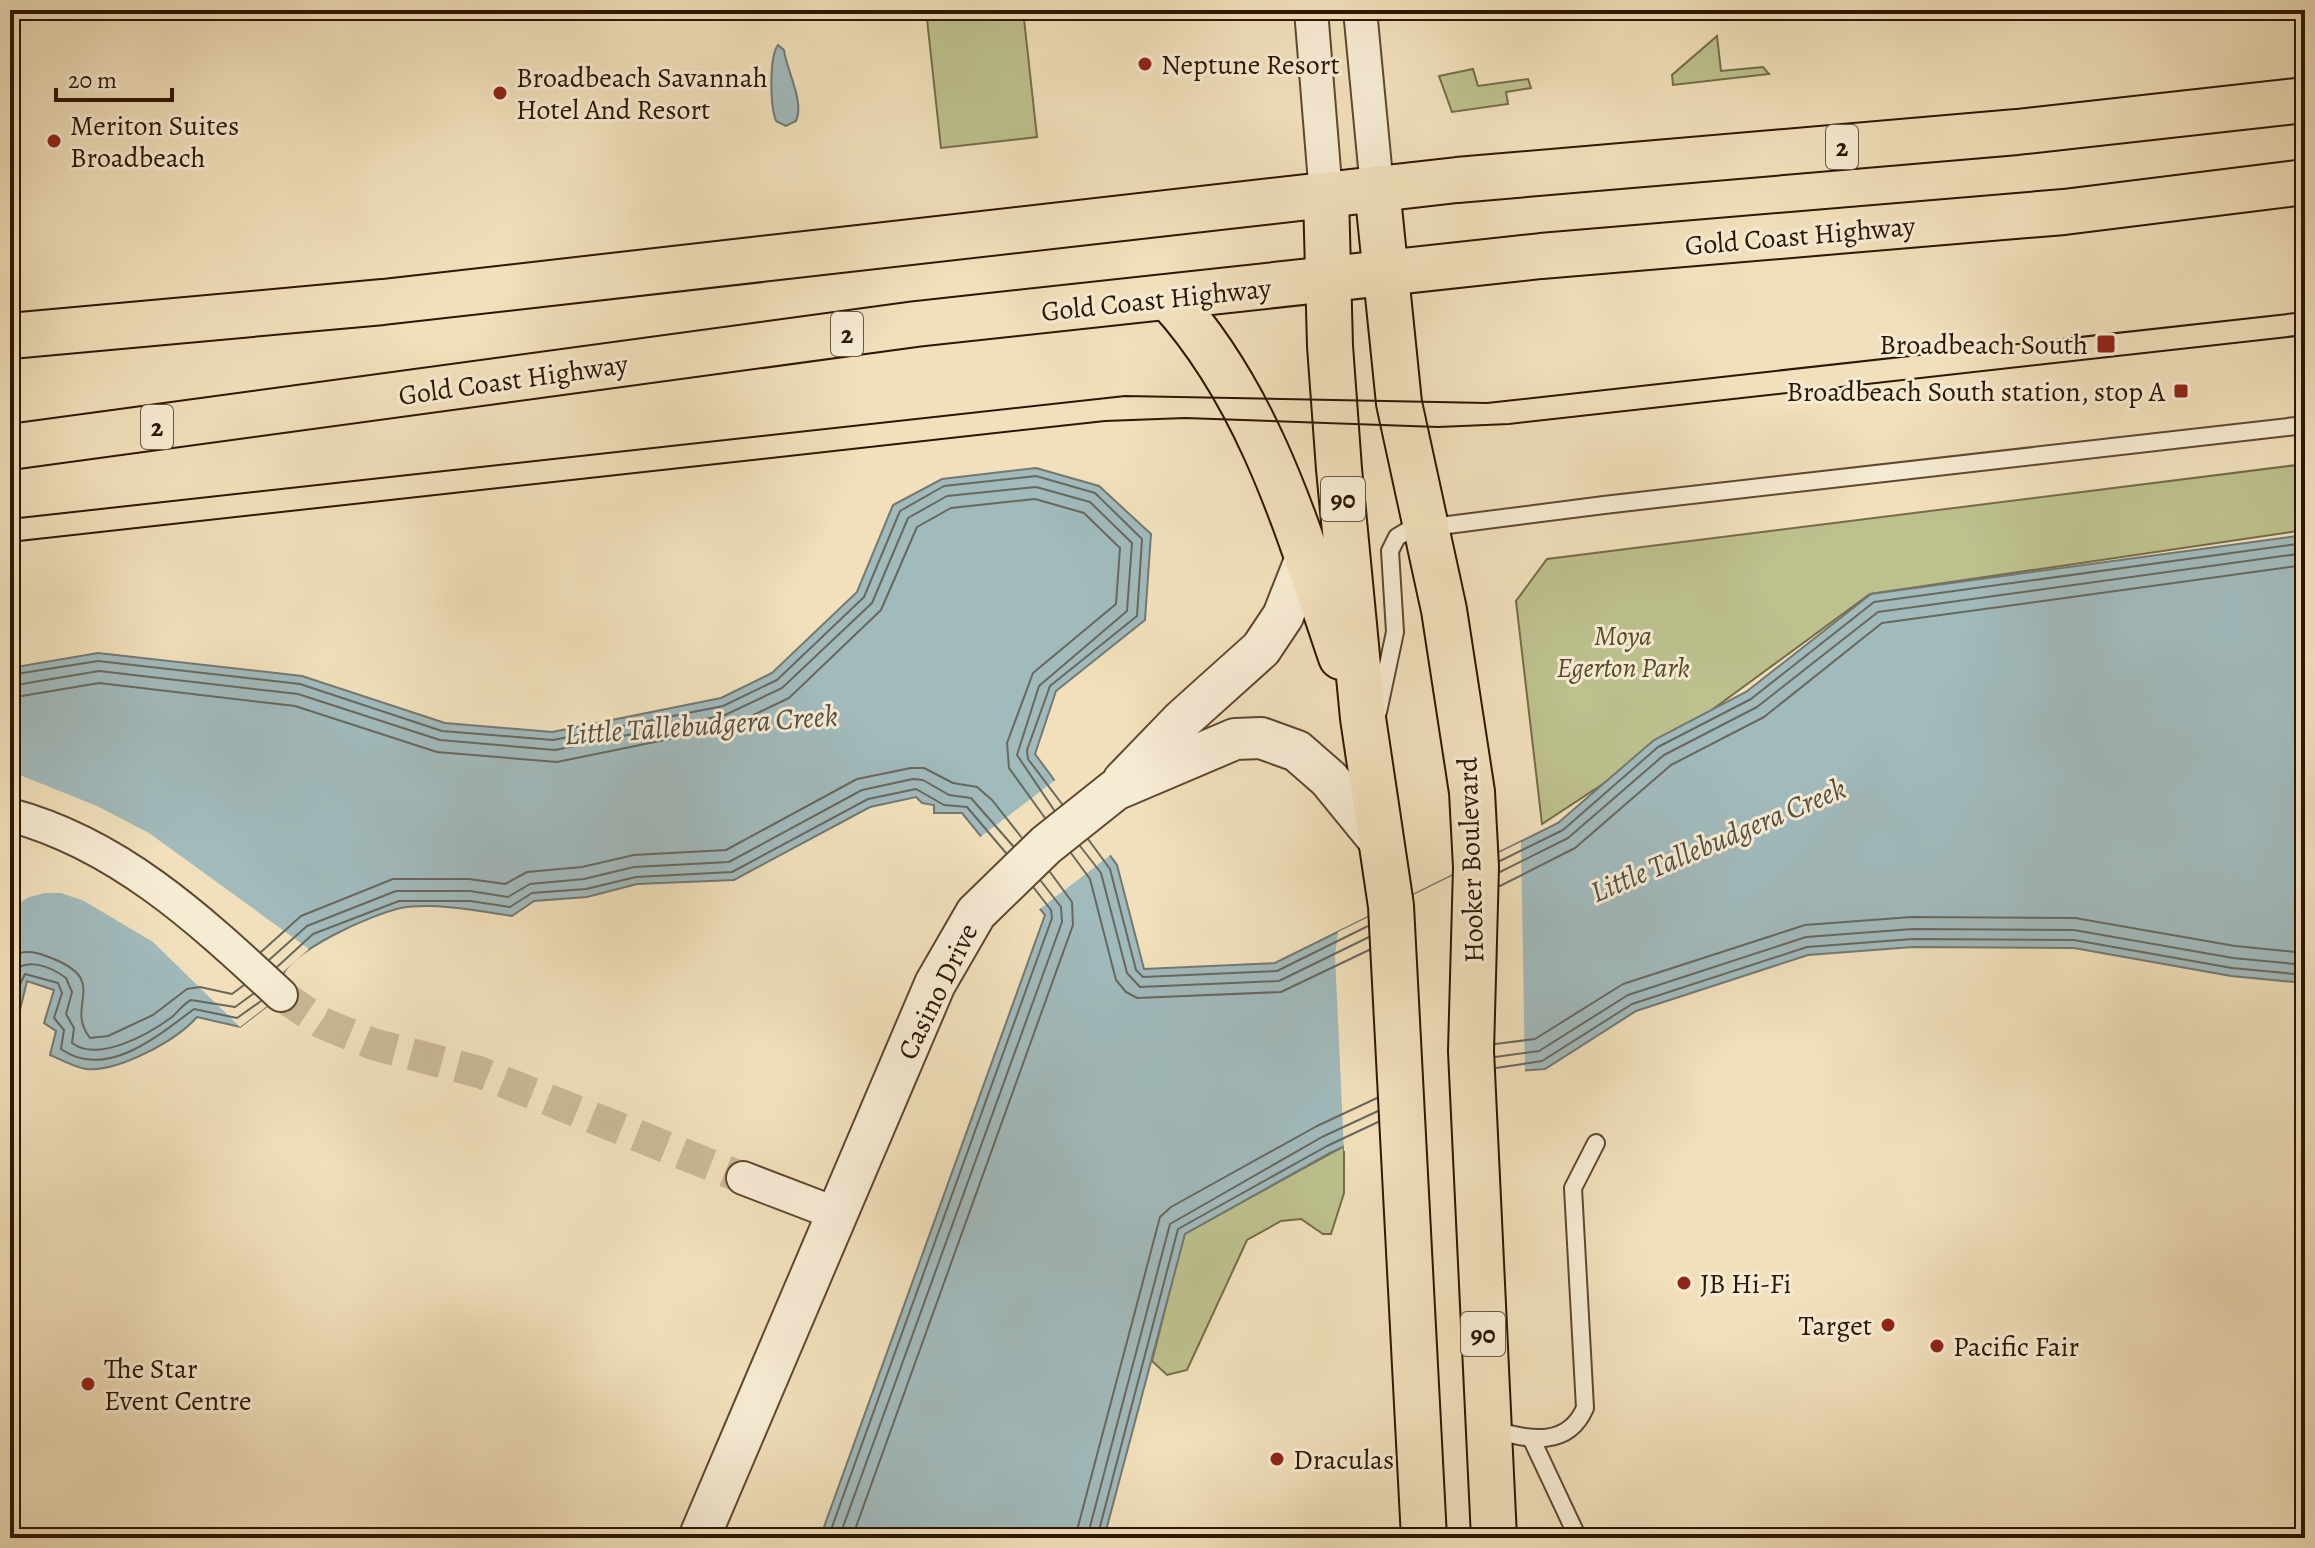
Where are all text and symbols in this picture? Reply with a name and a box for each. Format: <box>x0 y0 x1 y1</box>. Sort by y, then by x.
place label: Neptune Resort <box>1161 46 1340 84</box>
scale bar <box>56 52 172 102</box>
marker: Neptune Resort <box>1136 55 1154 73</box>
place label: Broadbeach Savannah Hotel And Resort <box>516 59 768 129</box>
text: 20 m <box>68 64 117 96</box>
marker: Broadbeach Savannah Hotel And Resort <box>491 84 509 102</box>
place label: Meriton Suites Broadbeach <box>70 107 239 177</box>
road number: 2 <box>1826 125 1858 169</box>
marker: Meriton Suites Broadbeach <box>45 132 63 150</box>
street label: Gold Coast Highway <box>1683 207 1917 265</box>
street label: Gold Coast Highway <box>1039 269 1273 331</box>
road number: 2 <box>831 312 863 356</box>
place label: Broadbeach South <box>1879 326 2088 364</box>
marker: Broadbeach South <box>2095 333 2117 355</box>
street label: Gold Coast Highway <box>396 345 631 415</box>
place label: Broadbeach South station, stop A <box>1786 373 2166 411</box>
marker: Broadbeach South station, stop A <box>2172 382 2190 400</box>
road number: 2 <box>141 405 173 449</box>
road number: 90 <box>1321 477 1365 521</box>
park label: Moya Egerton Park <box>1556 617 1690 687</box>
water label: Little Tallebudgera Creek <box>563 695 839 755</box>
street label: Hooker Boulevard <box>1448 755 1494 964</box>
water label: Little Tallebudgera Creek <box>1584 768 1852 912</box>
street label: Casino Drive <box>889 917 987 1066</box>
place label: JB Hi-Fi <box>1700 1265 1791 1303</box>
marker: JB Hi-Fi <box>1675 1274 1693 1292</box>
place label: Target <box>1799 1307 1872 1345</box>
road number: 90 <box>1461 1312 1505 1356</box>
marker: Target <box>1879 1316 1897 1334</box>
place label: Pacific Fair <box>1953 1328 2080 1366</box>
marker: Pacific Fair <box>1928 1337 1946 1355</box>
place label: The Star Event Centre <box>104 1350 251 1420</box>
marker: The Star Event Centre <box>79 1375 97 1393</box>
place label: Draculas <box>1293 1441 1394 1479</box>
marker: Draculas <box>1268 1450 1286 1468</box>

